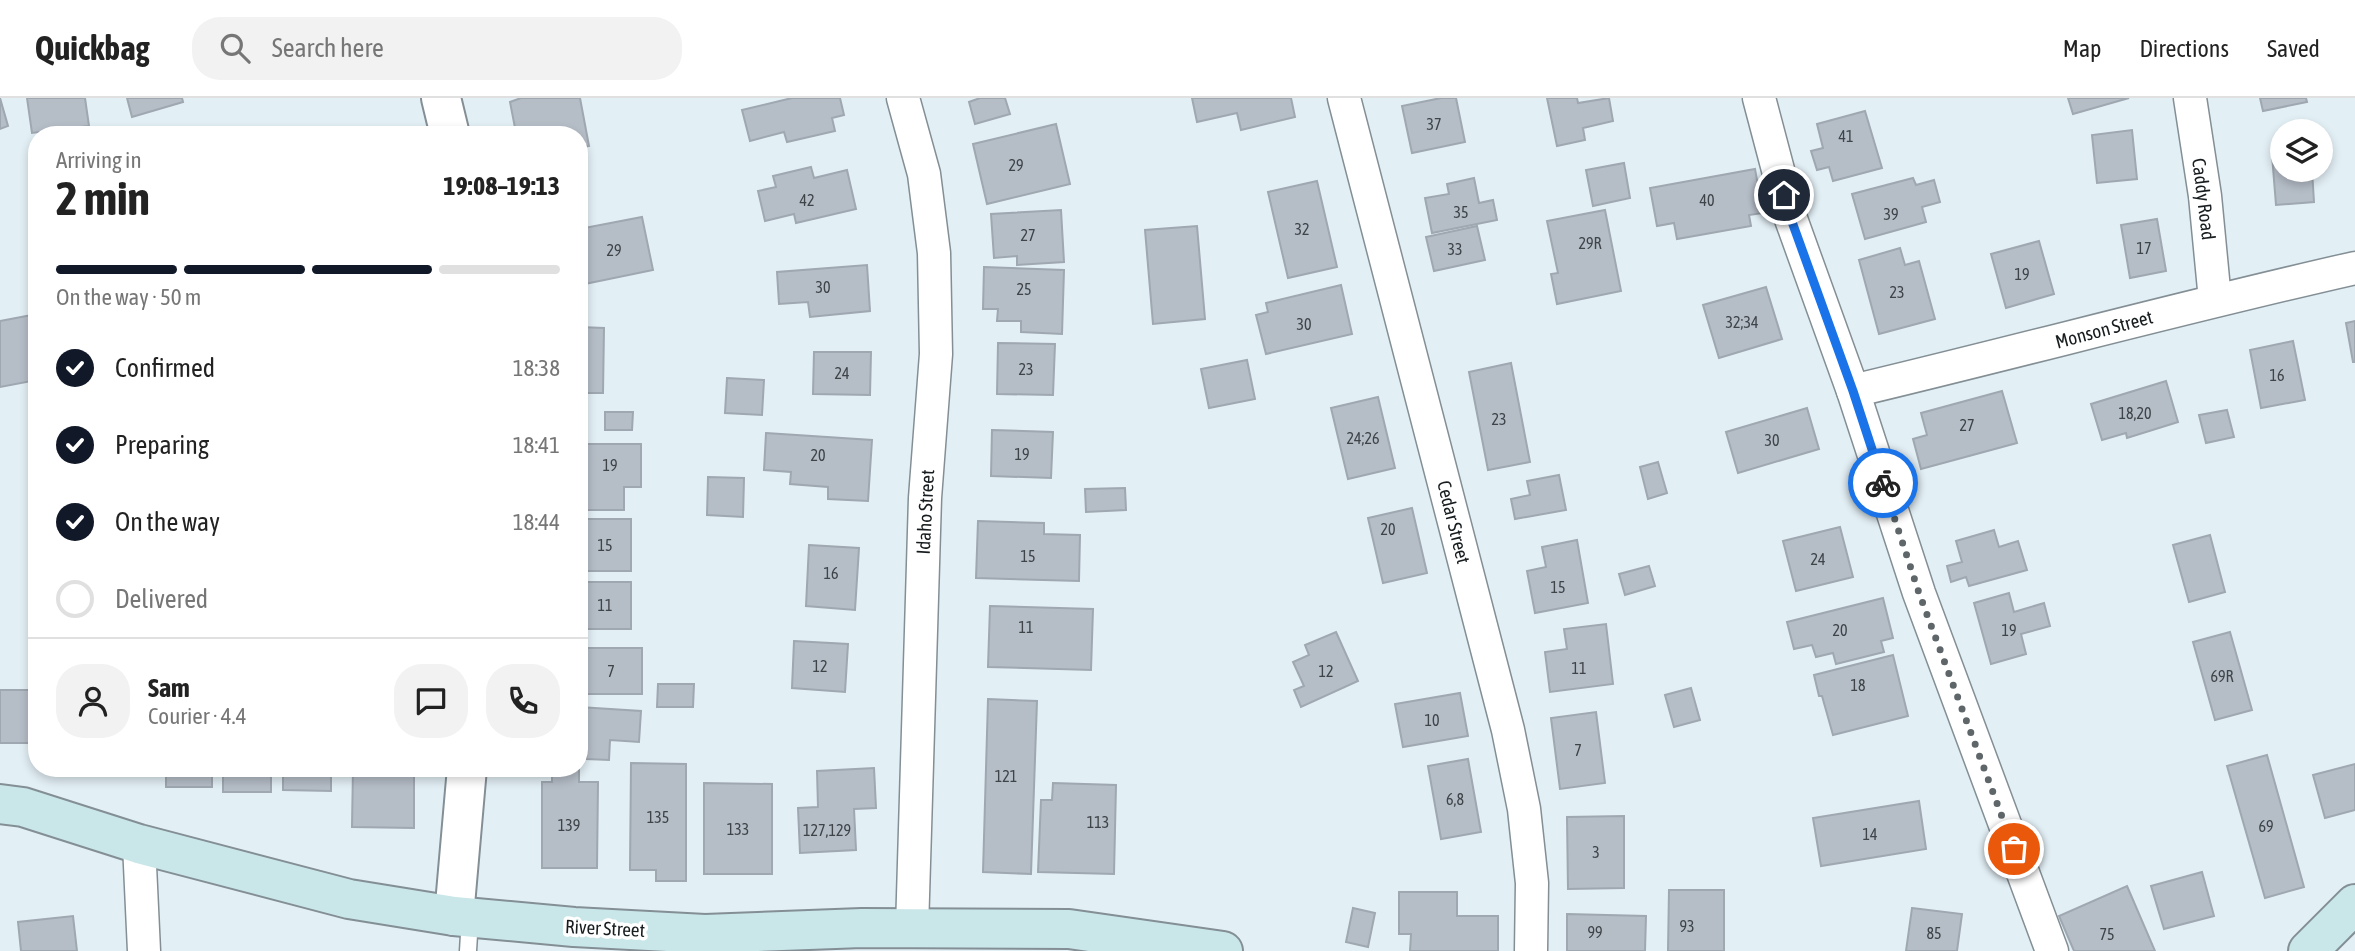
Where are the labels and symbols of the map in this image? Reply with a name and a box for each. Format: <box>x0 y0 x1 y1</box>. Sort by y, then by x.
house number: 37 <box>1426 115 1442 133</box>
house number: 41 <box>1838 127 1854 145</box>
house number: 29 <box>1008 156 1024 174</box>
street label: Caddy Road <box>2188 157 2220 241</box>
pin <box>1754 165 1814 225</box>
house number: 42 <box>799 191 815 209</box>
house number: 40 <box>1699 191 1715 209</box>
house number: 35 <box>1453 203 1469 221</box>
house number: 39 <box>1883 205 1899 223</box>
house number: 32 <box>1294 220 1310 238</box>
house number: 27 <box>1020 226 1036 244</box>
house number: 29R <box>1578 234 1602 252</box>
house number: 17 <box>2136 239 2152 257</box>
house number: 33 <box>1447 240 1463 258</box>
house number: 29 <box>606 241 622 259</box>
house number: 19 <box>2014 265 2030 283</box>
house number: 30 <box>815 278 831 296</box>
house number: 25 <box>1016 280 1032 298</box>
house number: 23 <box>1889 283 1905 301</box>
street label: Monson Street <box>2053 305 2155 353</box>
house number: 32;34 <box>1726 313 1758 331</box>
house number: 30 <box>1296 315 1312 333</box>
house number: 23 <box>1018 360 1034 378</box>
house number: 24 <box>834 364 850 382</box>
house number: 16 <box>2269 366 2285 384</box>
house number: 18,20 <box>2119 404 2151 422</box>
house number: 23 <box>1491 410 1507 428</box>
house number: 27 <box>1959 416 1975 434</box>
house number: 24;26 <box>1347 429 1379 447</box>
house number: 30 <box>1764 431 1780 449</box>
house number: 19 <box>1014 445 1030 463</box>
house number: 20 <box>810 446 826 464</box>
courier <box>1848 448 1918 518</box>
house number: 19 <box>602 456 618 474</box>
street label: Idaho Street <box>912 469 938 555</box>
street label: Cedar Street <box>1433 478 1475 566</box>
house number: 20 <box>1380 520 1396 538</box>
house number: 15 <box>597 536 613 554</box>
house number: 15 <box>1020 547 1036 565</box>
house number: 24 <box>1810 550 1826 568</box>
house number: 16 <box>823 564 839 582</box>
house number: 15 <box>1550 578 1566 596</box>
house number: 11 <box>597 596 613 614</box>
house number: 11 <box>1018 618 1034 636</box>
house number: 20 <box>1832 621 1848 639</box>
house number: 19 <box>2001 621 2017 639</box>
house number: 12 <box>812 657 828 675</box>
house number: 11 <box>1571 659 1587 677</box>
house number: 7 <box>607 662 615 680</box>
house number: 12 <box>1318 662 1334 680</box>
house number: 69R <box>2210 667 2234 685</box>
house number: 18 <box>1850 676 1866 694</box>
house number: 10 <box>1424 711 1440 729</box>
house number: 7 <box>1574 741 1582 759</box>
house number: 121 <box>995 767 1017 785</box>
house number: 6,8 <box>1446 790 1464 808</box>
house number: 135 <box>647 808 669 826</box>
house number: 113 <box>1087 813 1109 831</box>
house number: 139 <box>558 816 580 834</box>
house number: 69 <box>2258 817 2274 835</box>
pin <box>1984 819 2044 879</box>
house number: 133 <box>727 820 749 838</box>
house number: 127,129 <box>803 821 851 839</box>
house number: 14 <box>1862 825 1878 843</box>
house number: 3 <box>1592 843 1600 861</box>
street label: River Street <box>564 915 646 941</box>
house number: 93 <box>1679 917 1695 935</box>
house number: 99 <box>1587 923 1603 941</box>
house number: 85 <box>1926 924 1942 942</box>
house number: 75 <box>2099 925 2115 943</box>

